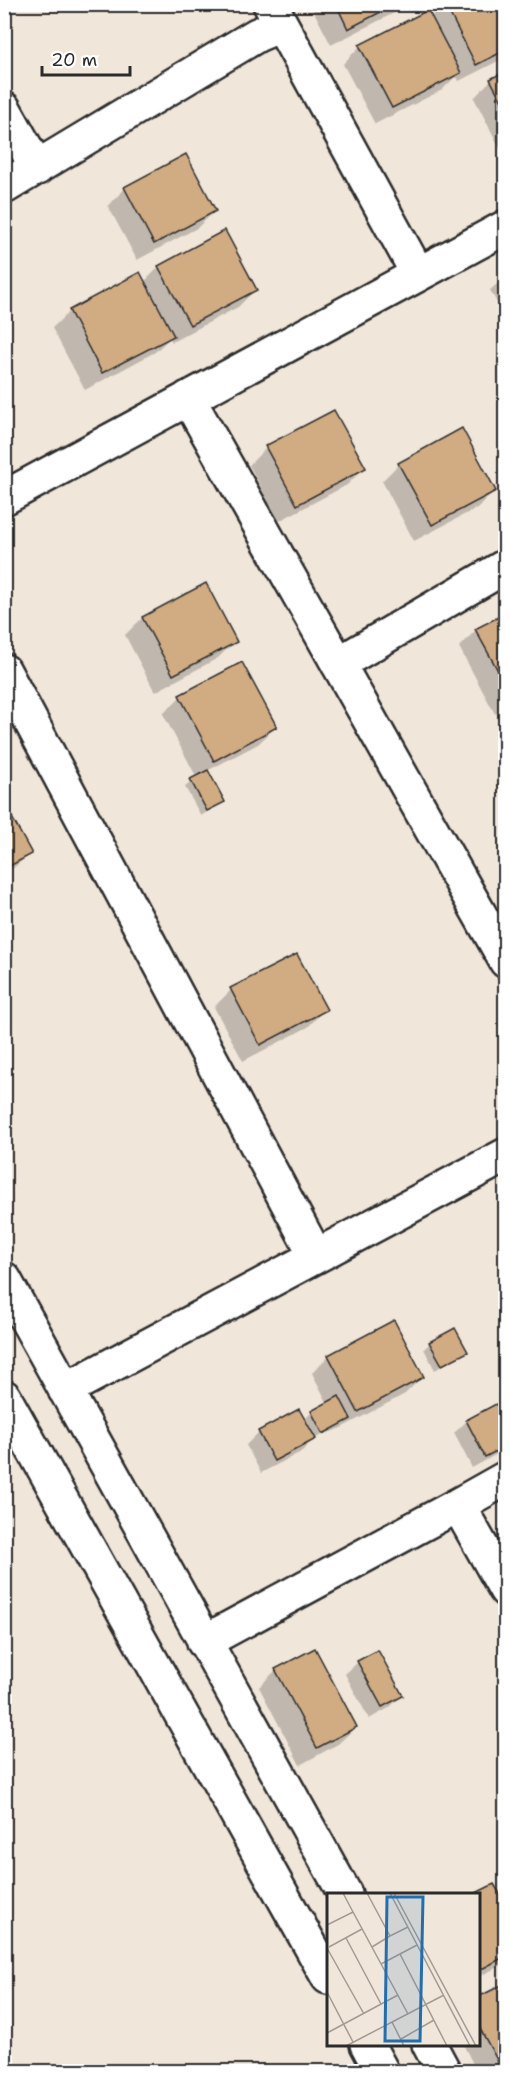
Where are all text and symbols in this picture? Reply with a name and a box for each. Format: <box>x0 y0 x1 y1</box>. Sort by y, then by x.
scale bar <box>42 39 130 77</box>
text: 20 m <box>51 48 97 72</box>
inset map <box>327 1893 480 2046</box>

